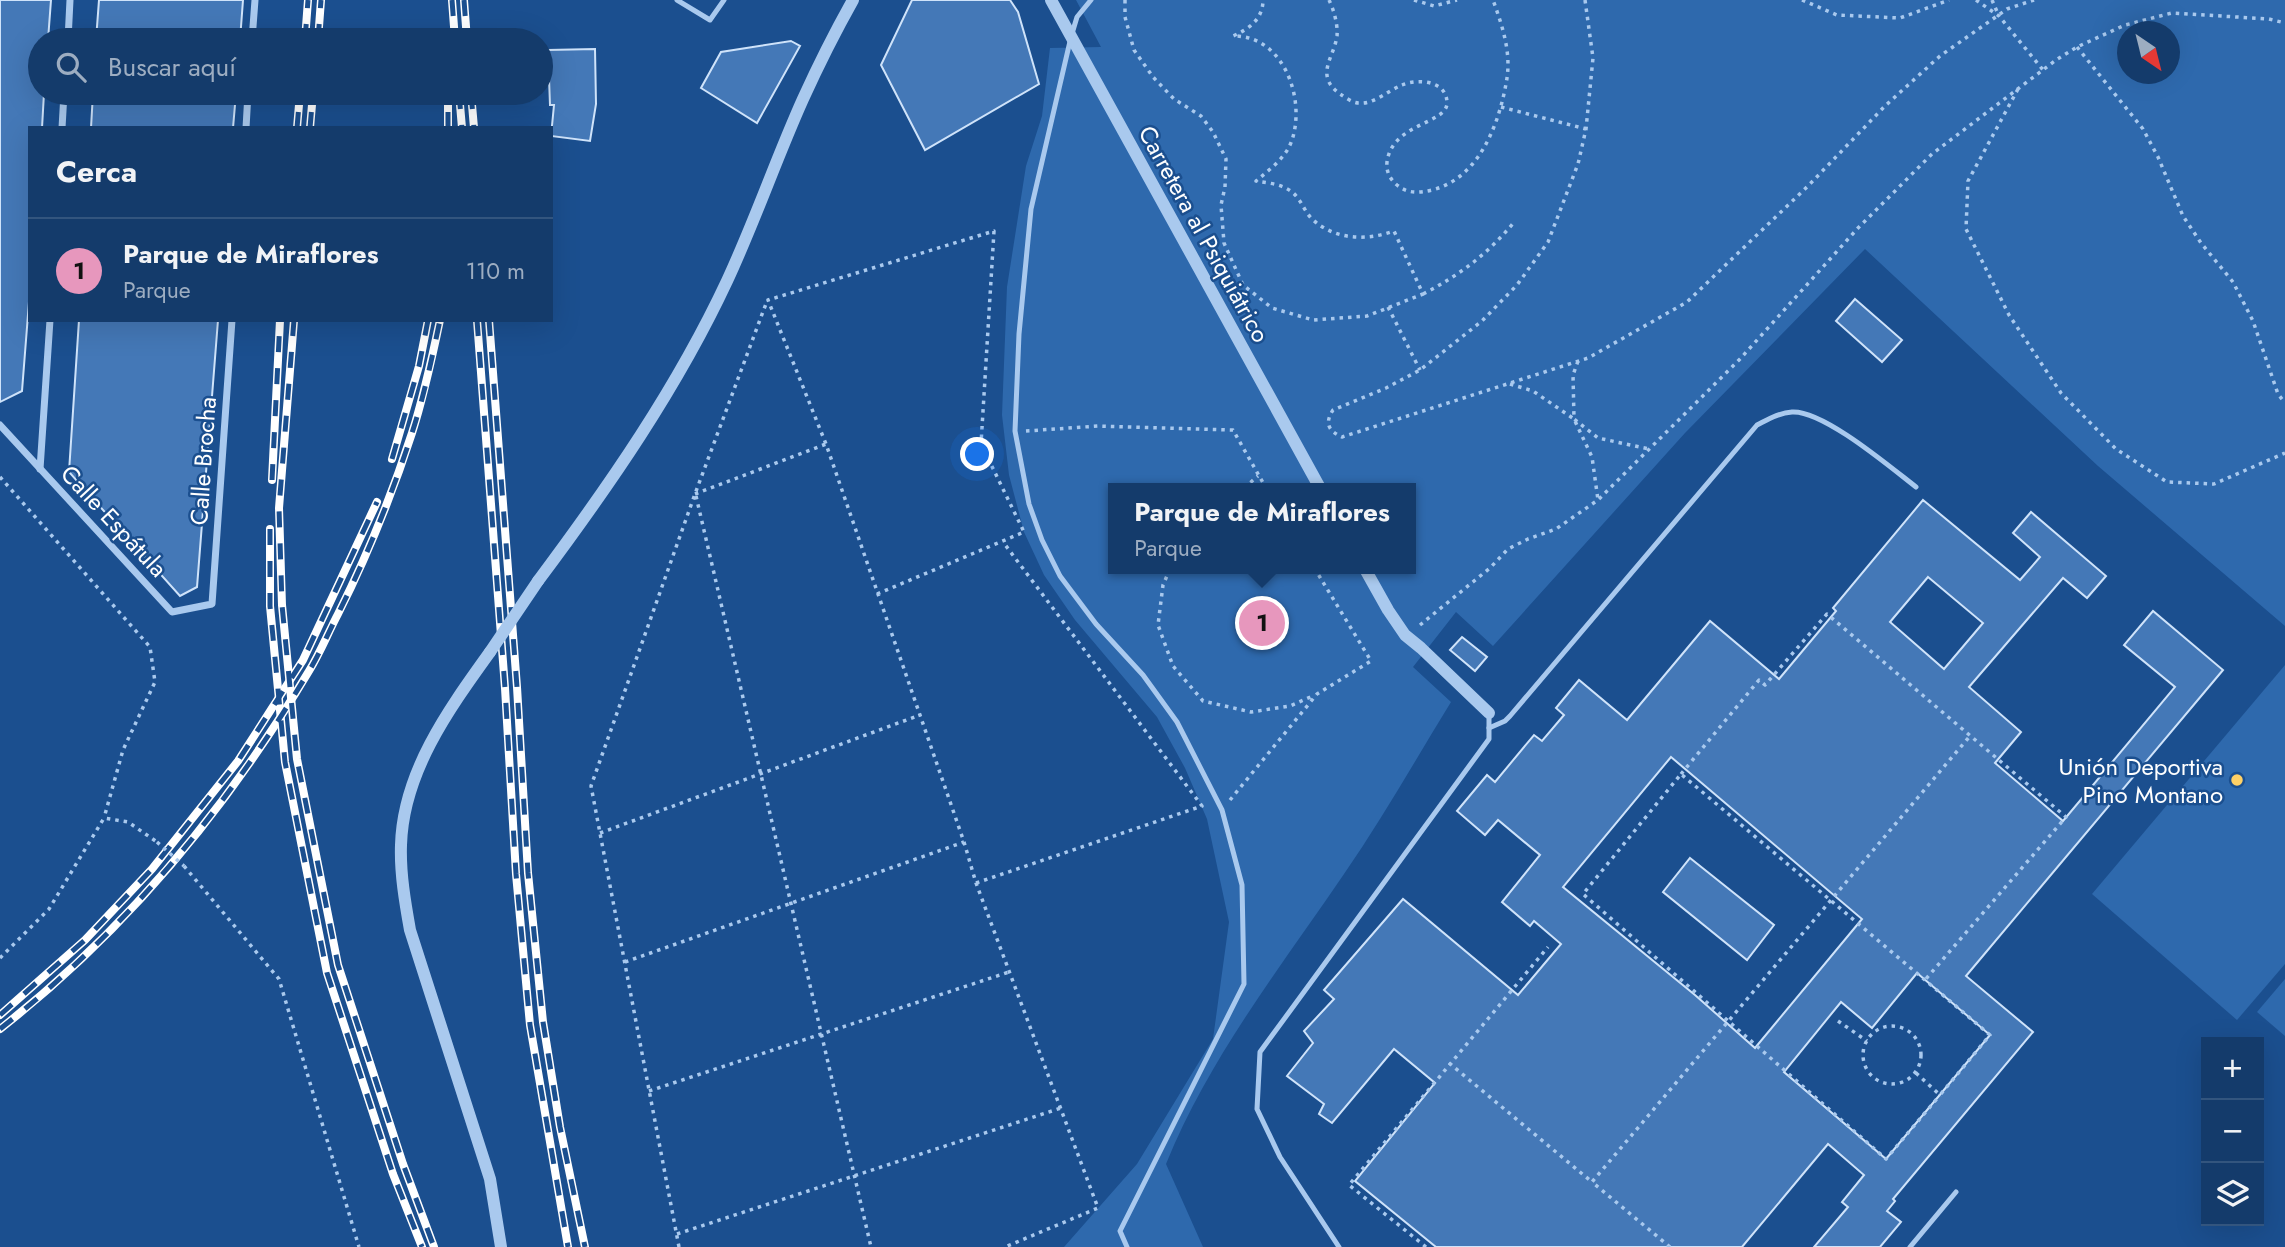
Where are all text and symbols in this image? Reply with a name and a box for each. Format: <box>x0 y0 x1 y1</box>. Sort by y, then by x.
north arrow <box>2117 21 2180 84</box>
search box <box>28 28 553 105</box>
icon: search <box>52 48 90 86</box>
text: Buscar aquí <box>108 48 236 86</box>
street label: Carretera al Psiquiátrico <box>1130 119 1278 349</box>
text: Cerca <box>56 150 137 193</box>
text: Parque de Miraflores <box>123 235 379 273</box>
text: 1 <box>73 254 85 288</box>
text: 110 m <box>466 254 525 288</box>
text: Parque <box>123 273 191 307</box>
street label: Calle Brocha <box>181 396 225 526</box>
your location <box>960 437 994 471</box>
street label: Calle Espátula <box>53 457 175 585</box>
popup <box>1108 483 1416 574</box>
text: Parque de Miraflores <box>1134 493 1390 531</box>
text: Parque <box>1134 531 1202 565</box>
pin: 1 <box>1239 597 1285 649</box>
place label: Unión Deportiva Pino Montano <box>2058 749 2223 812</box>
marker: Unión Deportiva Pino Montano <box>2229 772 2245 788</box>
map controls <box>2201 1037 2264 1226</box>
button: + <box>2201 1037 2264 1100</box>
button: − <box>2201 1100 2264 1163</box>
button: layers <box>2201 1163 2264 1226</box>

